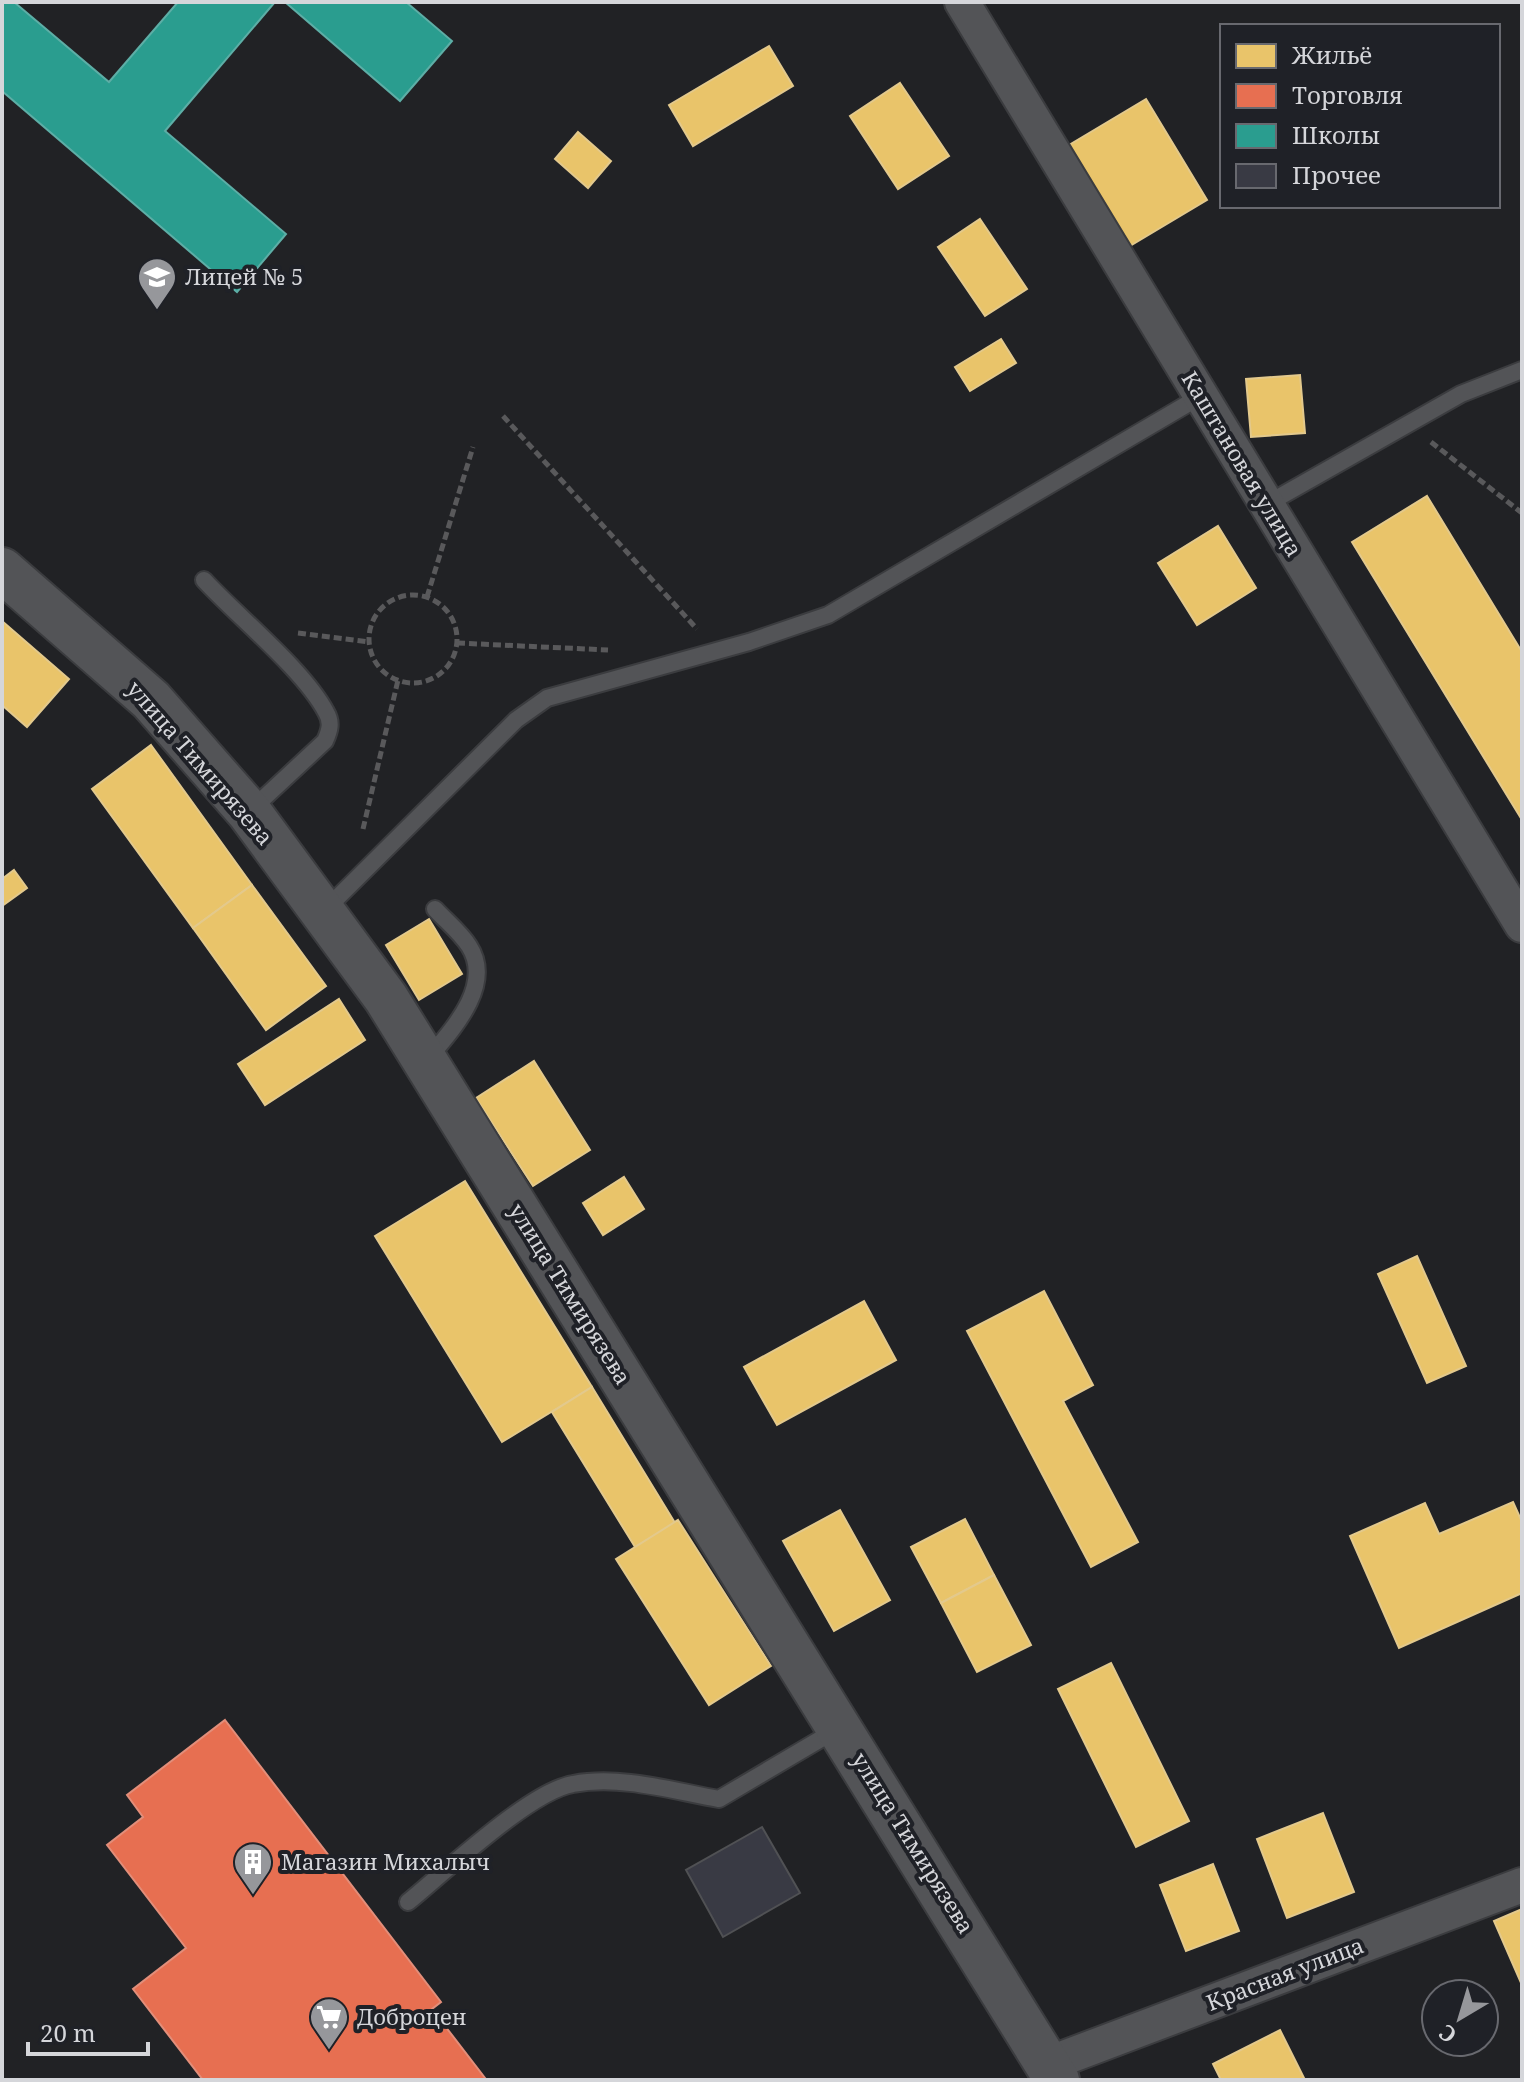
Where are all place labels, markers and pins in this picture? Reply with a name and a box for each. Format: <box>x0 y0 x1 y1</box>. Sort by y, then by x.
school or university icon: Лицей № 5 <box>136 256 178 311</box>
place label: Лицей № 5 <box>185 261 303 291</box>
building icon: Магазин Михалыч <box>232 1841 274 1896</box>
place label: Магазин Михалыч <box>281 1846 490 1876</box>
supermarket icon: Доброцен <box>308 1996 350 2051</box>
place label: Доброцен <box>357 2001 467 2031</box>

